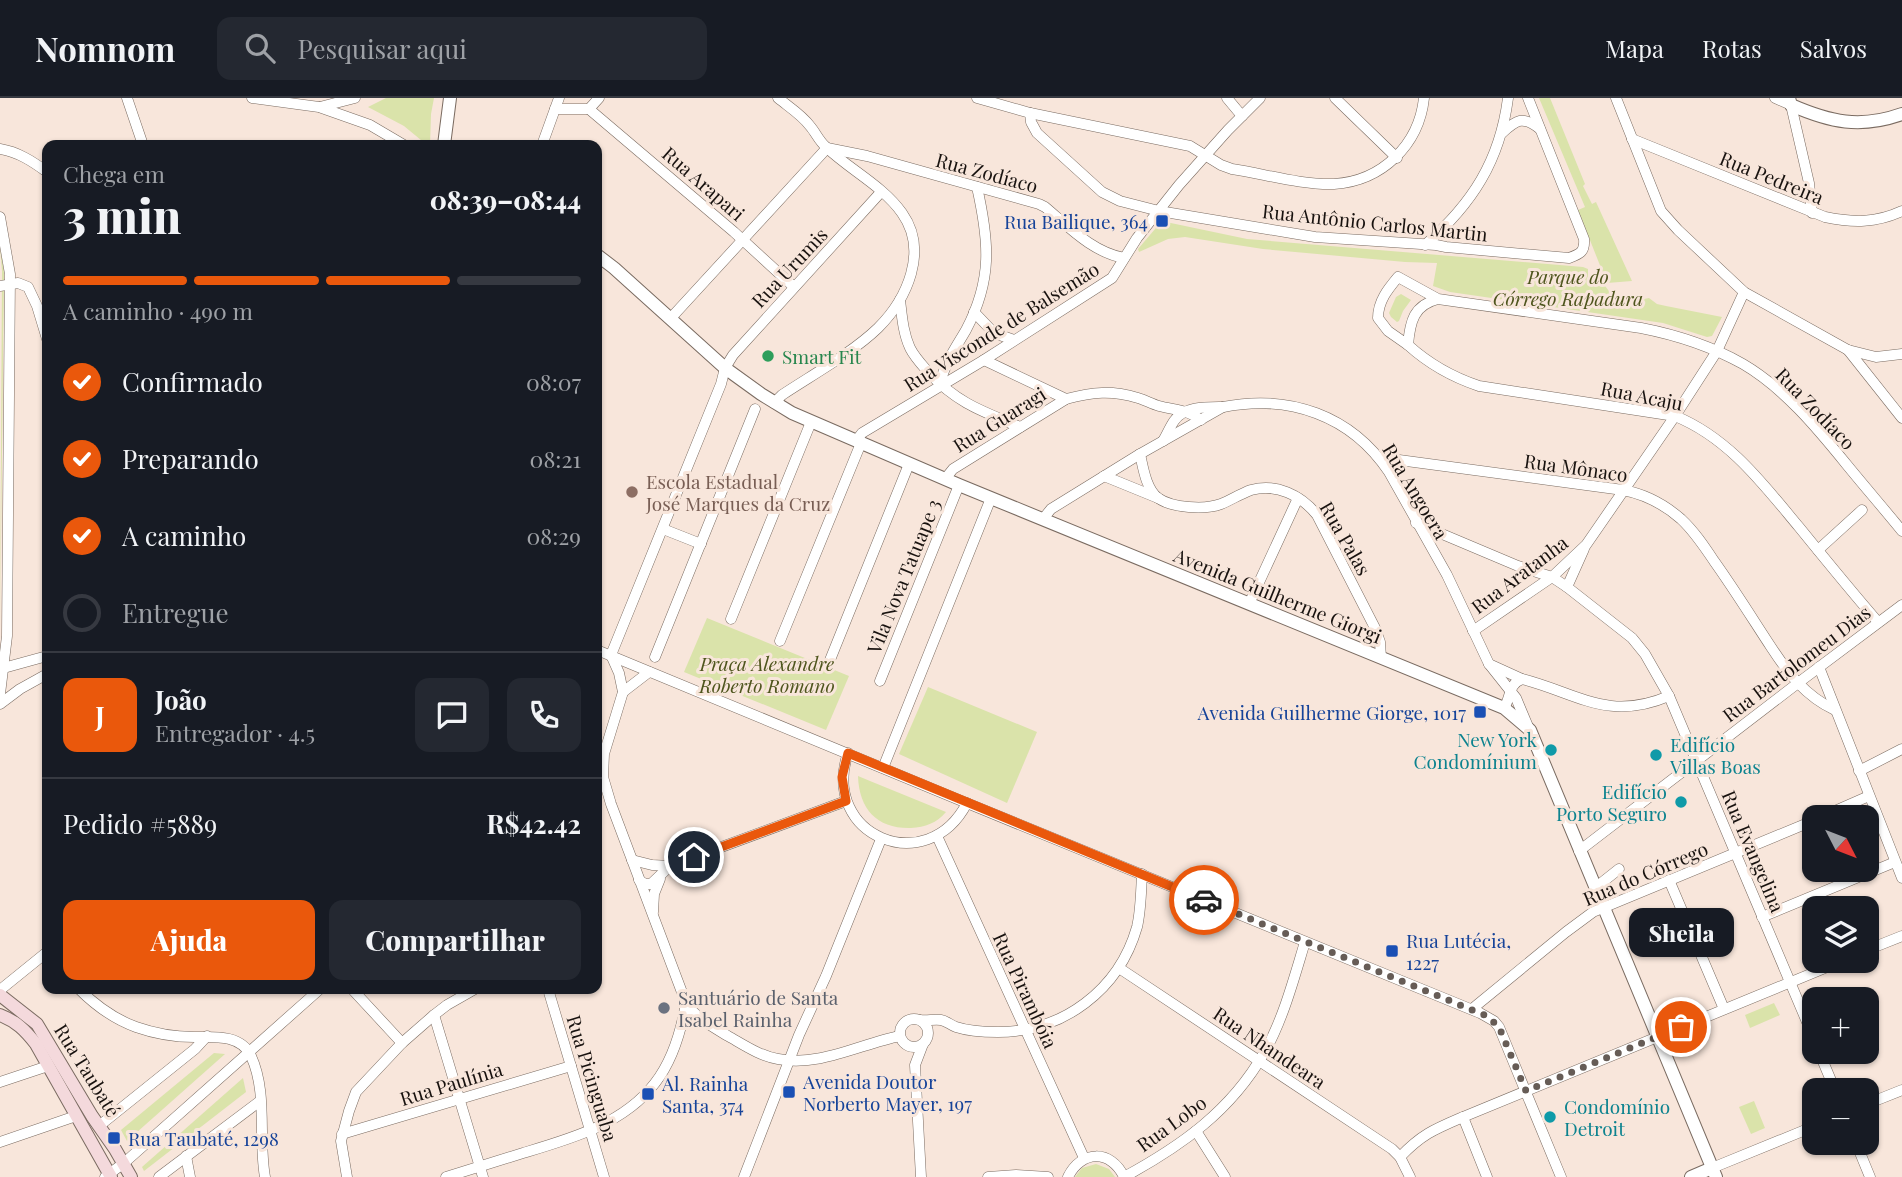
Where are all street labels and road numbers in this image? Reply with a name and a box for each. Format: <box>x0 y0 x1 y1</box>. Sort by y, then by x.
street label: Rua Arapari <box>657 140 751 226</box>
street label: Rua Pedreira <box>1716 144 1828 210</box>
street label: Rua Zodíaco <box>933 146 1041 198</box>
street label: Rua Antônio Carlos Martin <box>1261 197 1490 247</box>
street label: Rua Urumis <box>745 221 833 313</box>
street label: Rua Visconde de Balsemão <box>898 255 1104 397</box>
street label: Rua Zodíaco <box>1770 361 1862 455</box>
street label: Rua Acaju <box>1599 374 1685 416</box>
street label: Rua Guaragi <box>948 380 1051 458</box>
street label: Rua Angoera <box>1377 438 1455 544</box>
street label: Rua Mônaco <box>1523 447 1629 487</box>
street label: Vila Nova Tatuape 3 <box>860 495 946 658</box>
street label: Rua Palas <box>1314 496 1378 580</box>
street label: Rua Aratanha <box>1465 529 1573 619</box>
street label: Avenida Guilherme Giorgi <box>1169 541 1386 649</box>
street label: Rua Bartolomeu Dias <box>1717 599 1875 727</box>
street label: Rua Evangelina <box>1717 786 1792 916</box>
street label: Rua do Córrego <box>1579 835 1711 911</box>
street label: Rua Pirambóia <box>988 928 1064 1053</box>
street label: Rua Nhandeara <box>1209 1000 1332 1095</box>
street label: Rua Picinguaba <box>561 1012 625 1145</box>
street label: Rua Taubaté <box>49 1018 127 1122</box>
street label: Rua Paulínia <box>396 1055 506 1111</box>
street label: Rua Lobo <box>1131 1089 1211 1157</box>

